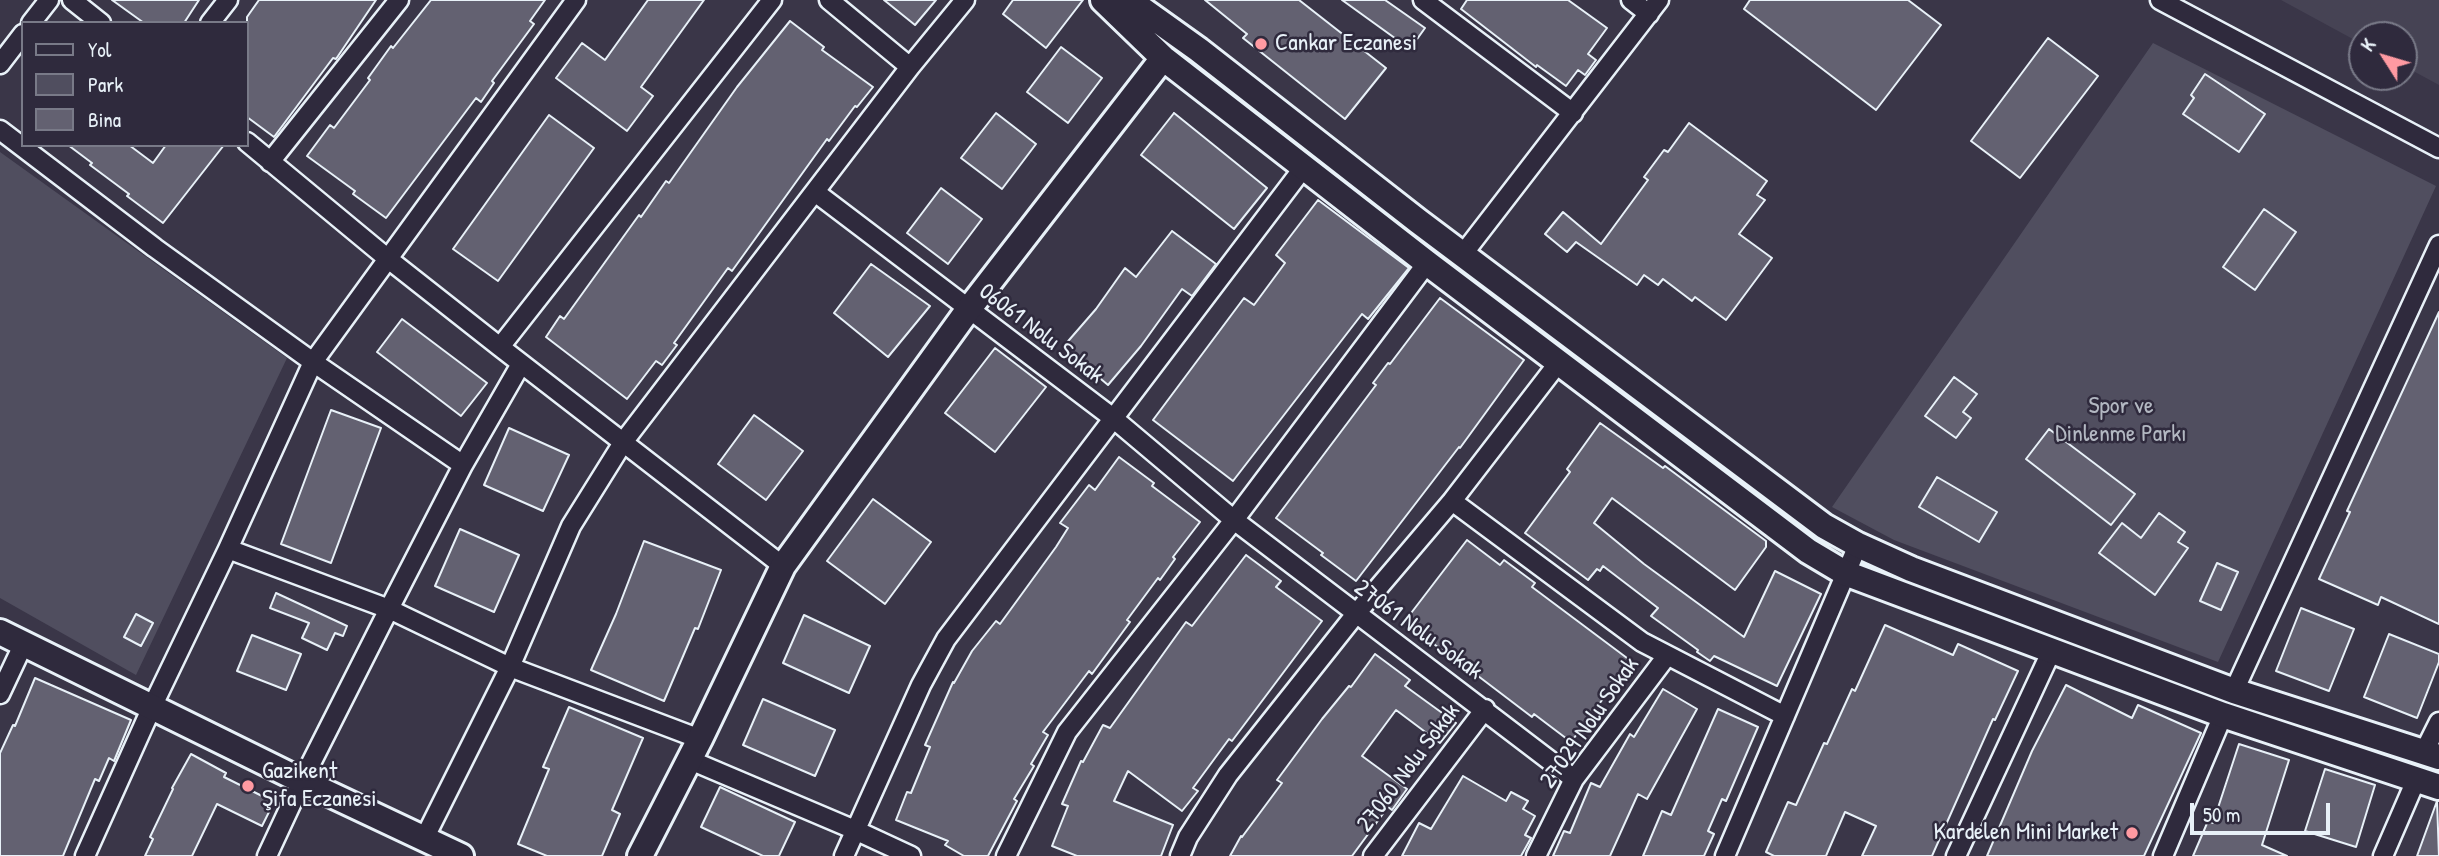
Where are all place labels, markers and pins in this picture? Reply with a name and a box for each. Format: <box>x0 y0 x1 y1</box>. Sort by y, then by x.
place label: Cankar Eczanesi <box>1275 30 1417 58</box>
marker: Cankar Eczanesi <box>1253 36 1269 52</box>
place label: Gazikent Şifa Eczanesi <box>262 758 377 814</box>
marker: Gazikent Şifa Eczanesi <box>240 778 256 794</box>
place label: Kardelen Mini Market <box>1933 819 2118 847</box>
marker: Kardelen Mini Market <box>2124 825 2140 841</box>

